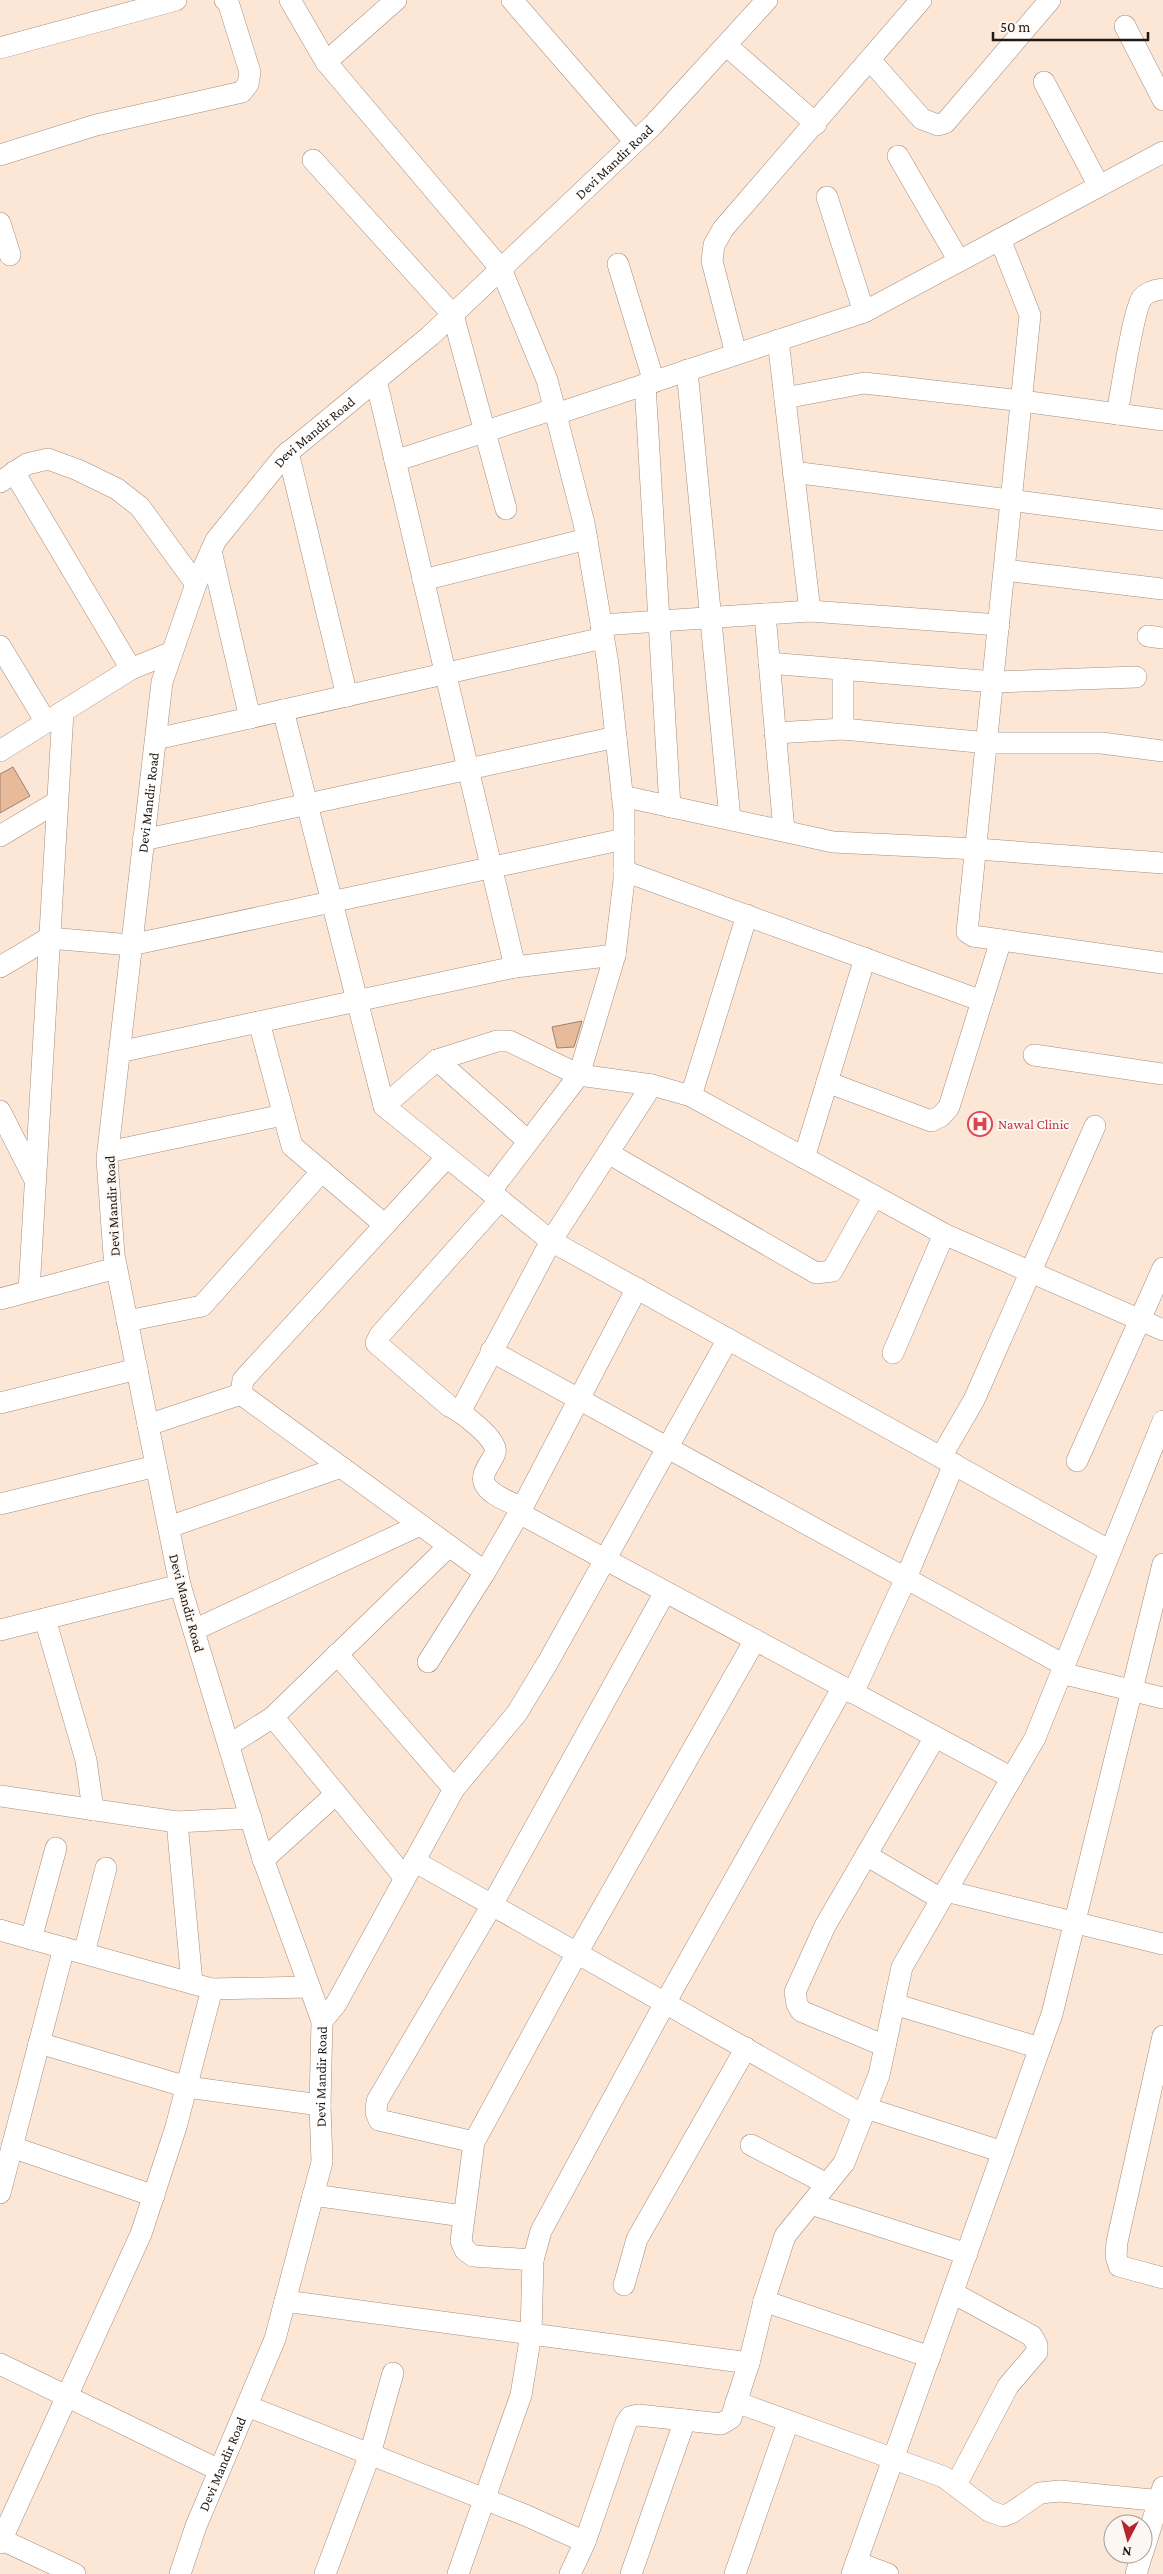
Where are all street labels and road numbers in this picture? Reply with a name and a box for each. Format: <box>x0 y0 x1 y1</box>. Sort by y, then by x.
street label: Devi Mandir Road <box>572 121 657 202</box>
street label: Devi Mandir Road <box>270 393 358 470</box>
street label: Devi Mandir Road <box>134 751 162 854</box>
street label: Devi Mandir Road <box>101 1155 123 1257</box>
street label: Devi Mandir Road <box>166 1552 208 1654</box>
street label: Devi Mandir Road <box>312 2026 330 2128</box>
street label: Devi Mandir Road <box>195 2414 249 2514</box>

